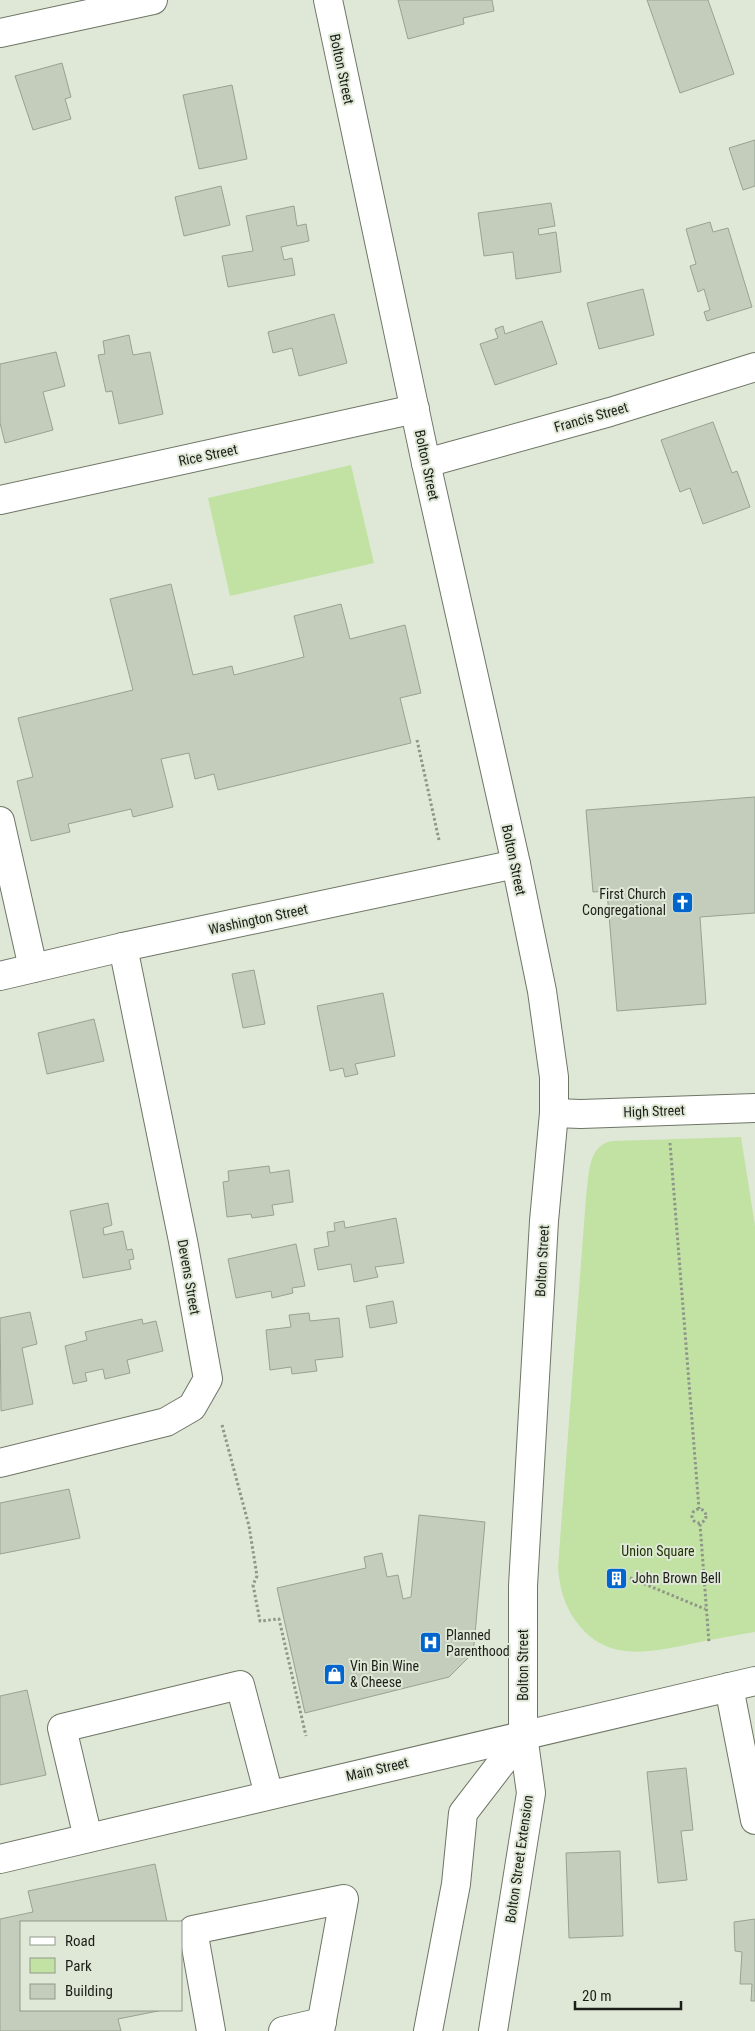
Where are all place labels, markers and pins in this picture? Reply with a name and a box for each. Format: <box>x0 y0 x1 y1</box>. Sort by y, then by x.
place label: First Church Congregational <box>582 886 666 918</box>
church icon: First Church Congregational <box>670 890 694 914</box>
building icon: John Brown Bell <box>604 1566 628 1590</box>
place label: John Brown Bell <box>632 1570 721 1586</box>
place label: Planned Parenthood <box>446 1627 510 1659</box>
hospital icon: Planned Parenthood <box>418 1631 442 1655</box>
place label: Vin Bin Wine & Cheese <box>350 1658 420 1690</box>
shop icon: Vin Bin Wine & Cheese <box>322 1662 346 1686</box>

